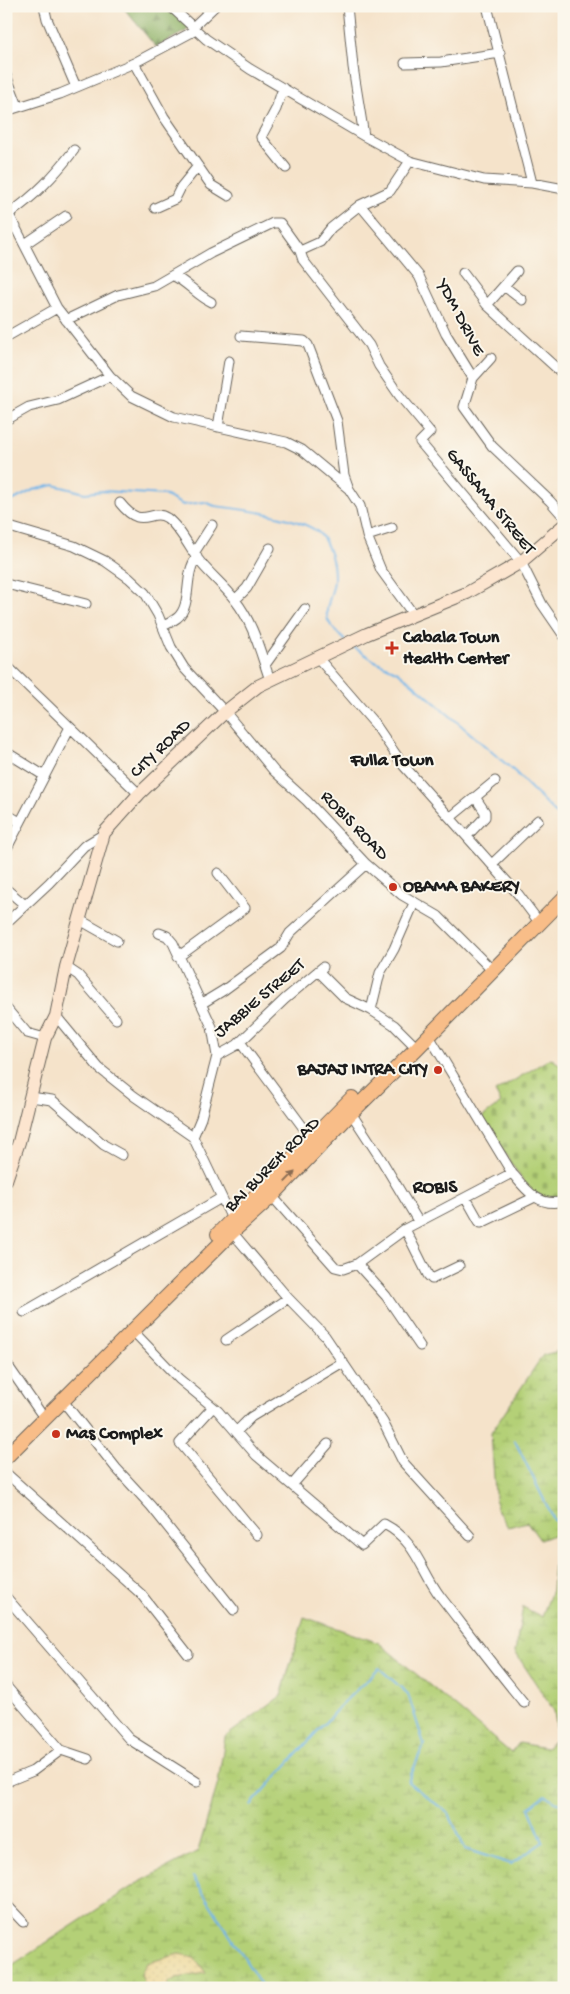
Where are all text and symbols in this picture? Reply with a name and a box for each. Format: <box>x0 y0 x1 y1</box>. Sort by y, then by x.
street label: YDM DRIVE <box>430 274 489 361</box>
street label: GASSAMA STREET <box>441 445 540 560</box>
place label: Cabala Town Health Center <box>402 628 511 670</box>
marker: Cabala Town Health Center <box>385 641 399 655</box>
street label: CITY ROAD <box>126 715 196 783</box>
district label: Fulla Town <box>350 750 434 773</box>
street label: ROBIS ROAD <box>316 787 393 866</box>
place label: OBAMA BAKERY <box>403 877 520 898</box>
marker: OBAMA BAKERY <box>387 881 399 893</box>
street label: JABBIE STREET <box>210 954 311 1043</box>
place label: BAJAJ INTRA CITY <box>297 1060 429 1081</box>
marker: BAJAJ INTRA CITY <box>432 1064 444 1076</box>
street label: BAI BUREH ROAD <box>220 1113 325 1218</box>
one-way arrow <box>284 1172 296 1184</box>
district label: ROBIS <box>412 1177 458 1200</box>
place label: Mas Complex <box>66 1424 163 1445</box>
marker: Mas Complex <box>50 1428 62 1440</box>

